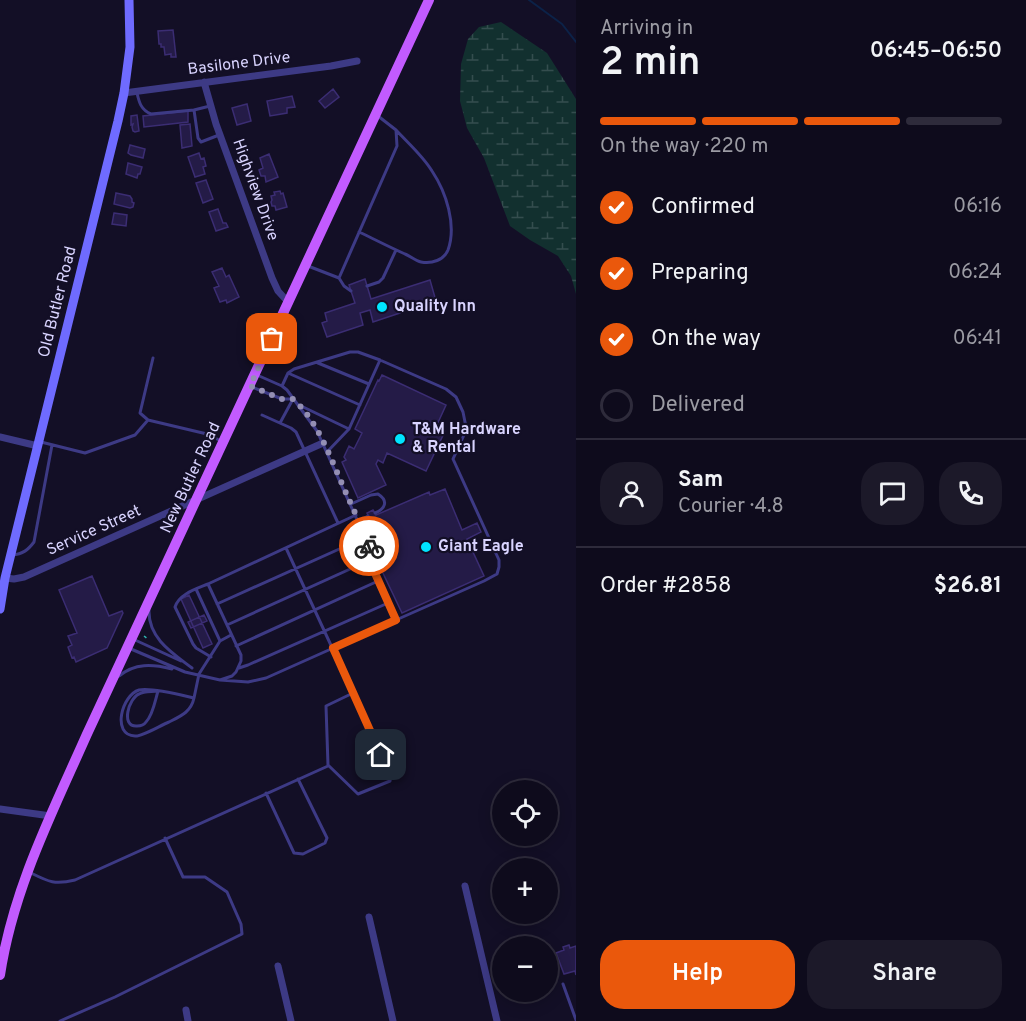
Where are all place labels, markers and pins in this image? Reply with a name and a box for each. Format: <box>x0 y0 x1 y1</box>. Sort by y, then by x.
place label: Quality Inn <box>394 297 476 317</box>
marker: Quality Inn <box>375 300 389 314</box>
pin <box>246 313 297 364</box>
place label: T&M Hardware & Rental <box>412 420 521 458</box>
marker: T&M Hardware & Rental <box>393 432 407 446</box>
place label: Giant Eagle <box>438 537 524 557</box>
marker: Giant Eagle <box>419 540 433 554</box>
pin <box>355 729 406 780</box>

